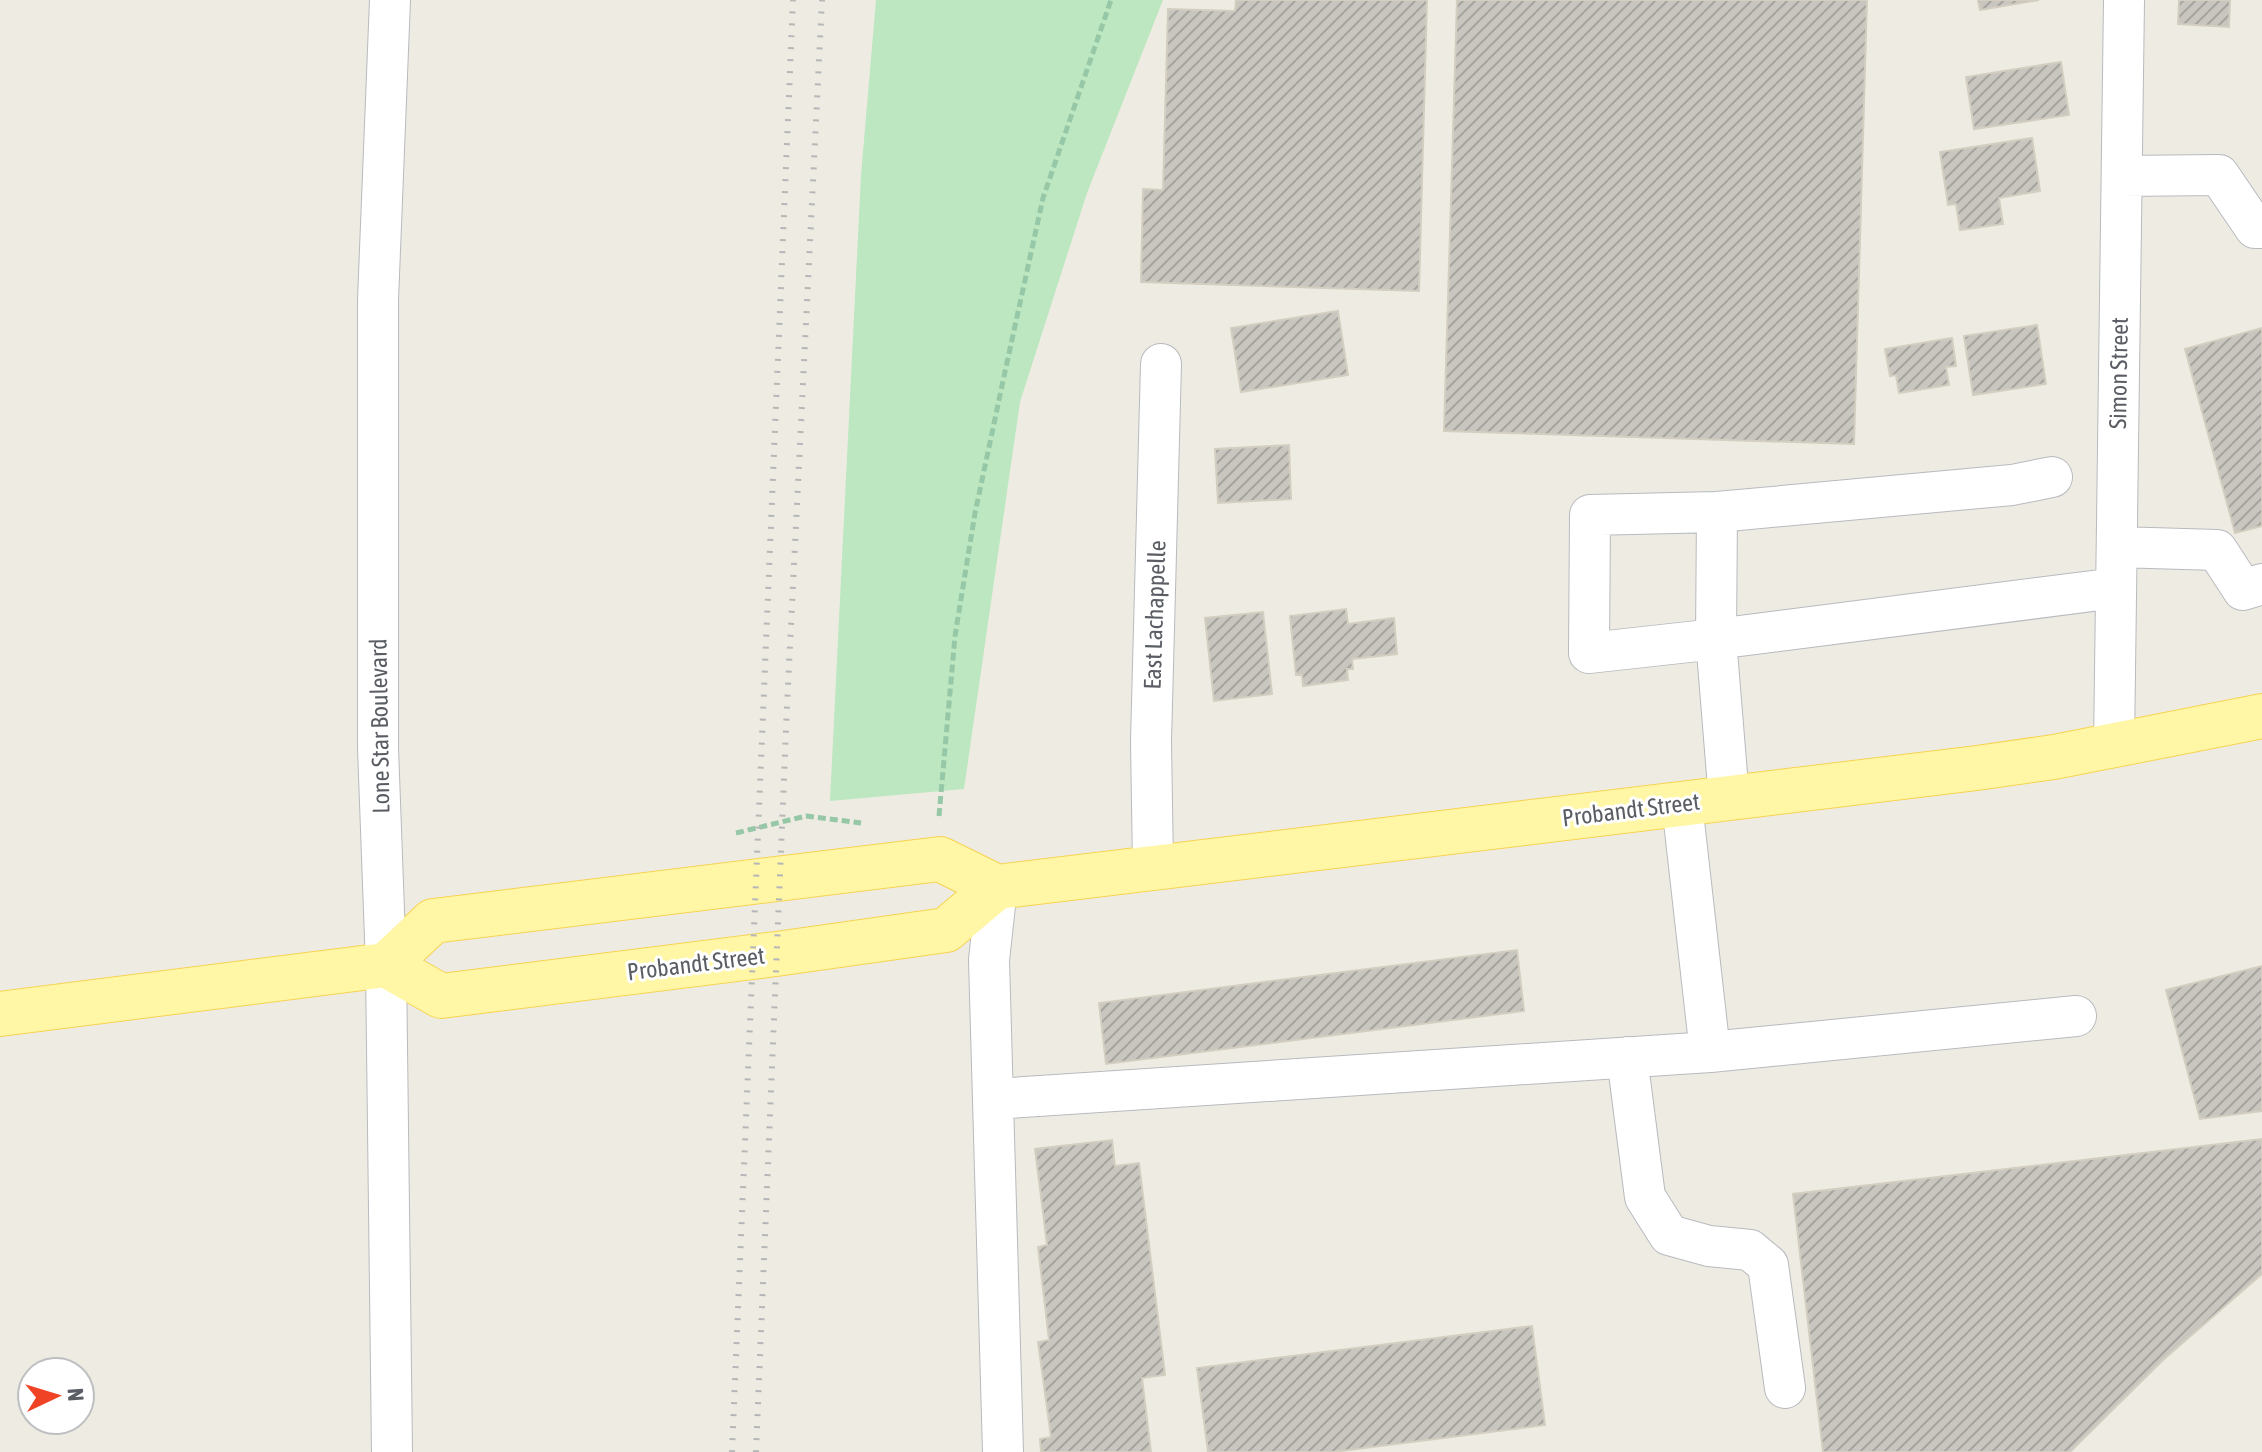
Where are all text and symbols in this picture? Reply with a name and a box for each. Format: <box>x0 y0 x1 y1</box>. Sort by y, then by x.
street label: Simon Street <box>2104 317 2133 429</box>
street label: East Lachappelle <box>1138 540 1171 690</box>
street label: Lone Star Boulevard <box>364 638 395 814</box>
street label: Probandt Street <box>1561 788 1701 831</box>
street label: Probandt Street <box>626 942 766 985</box>
north arrow <box>16 1356 96 1436</box>
text: N <box>63 1387 89 1402</box>

